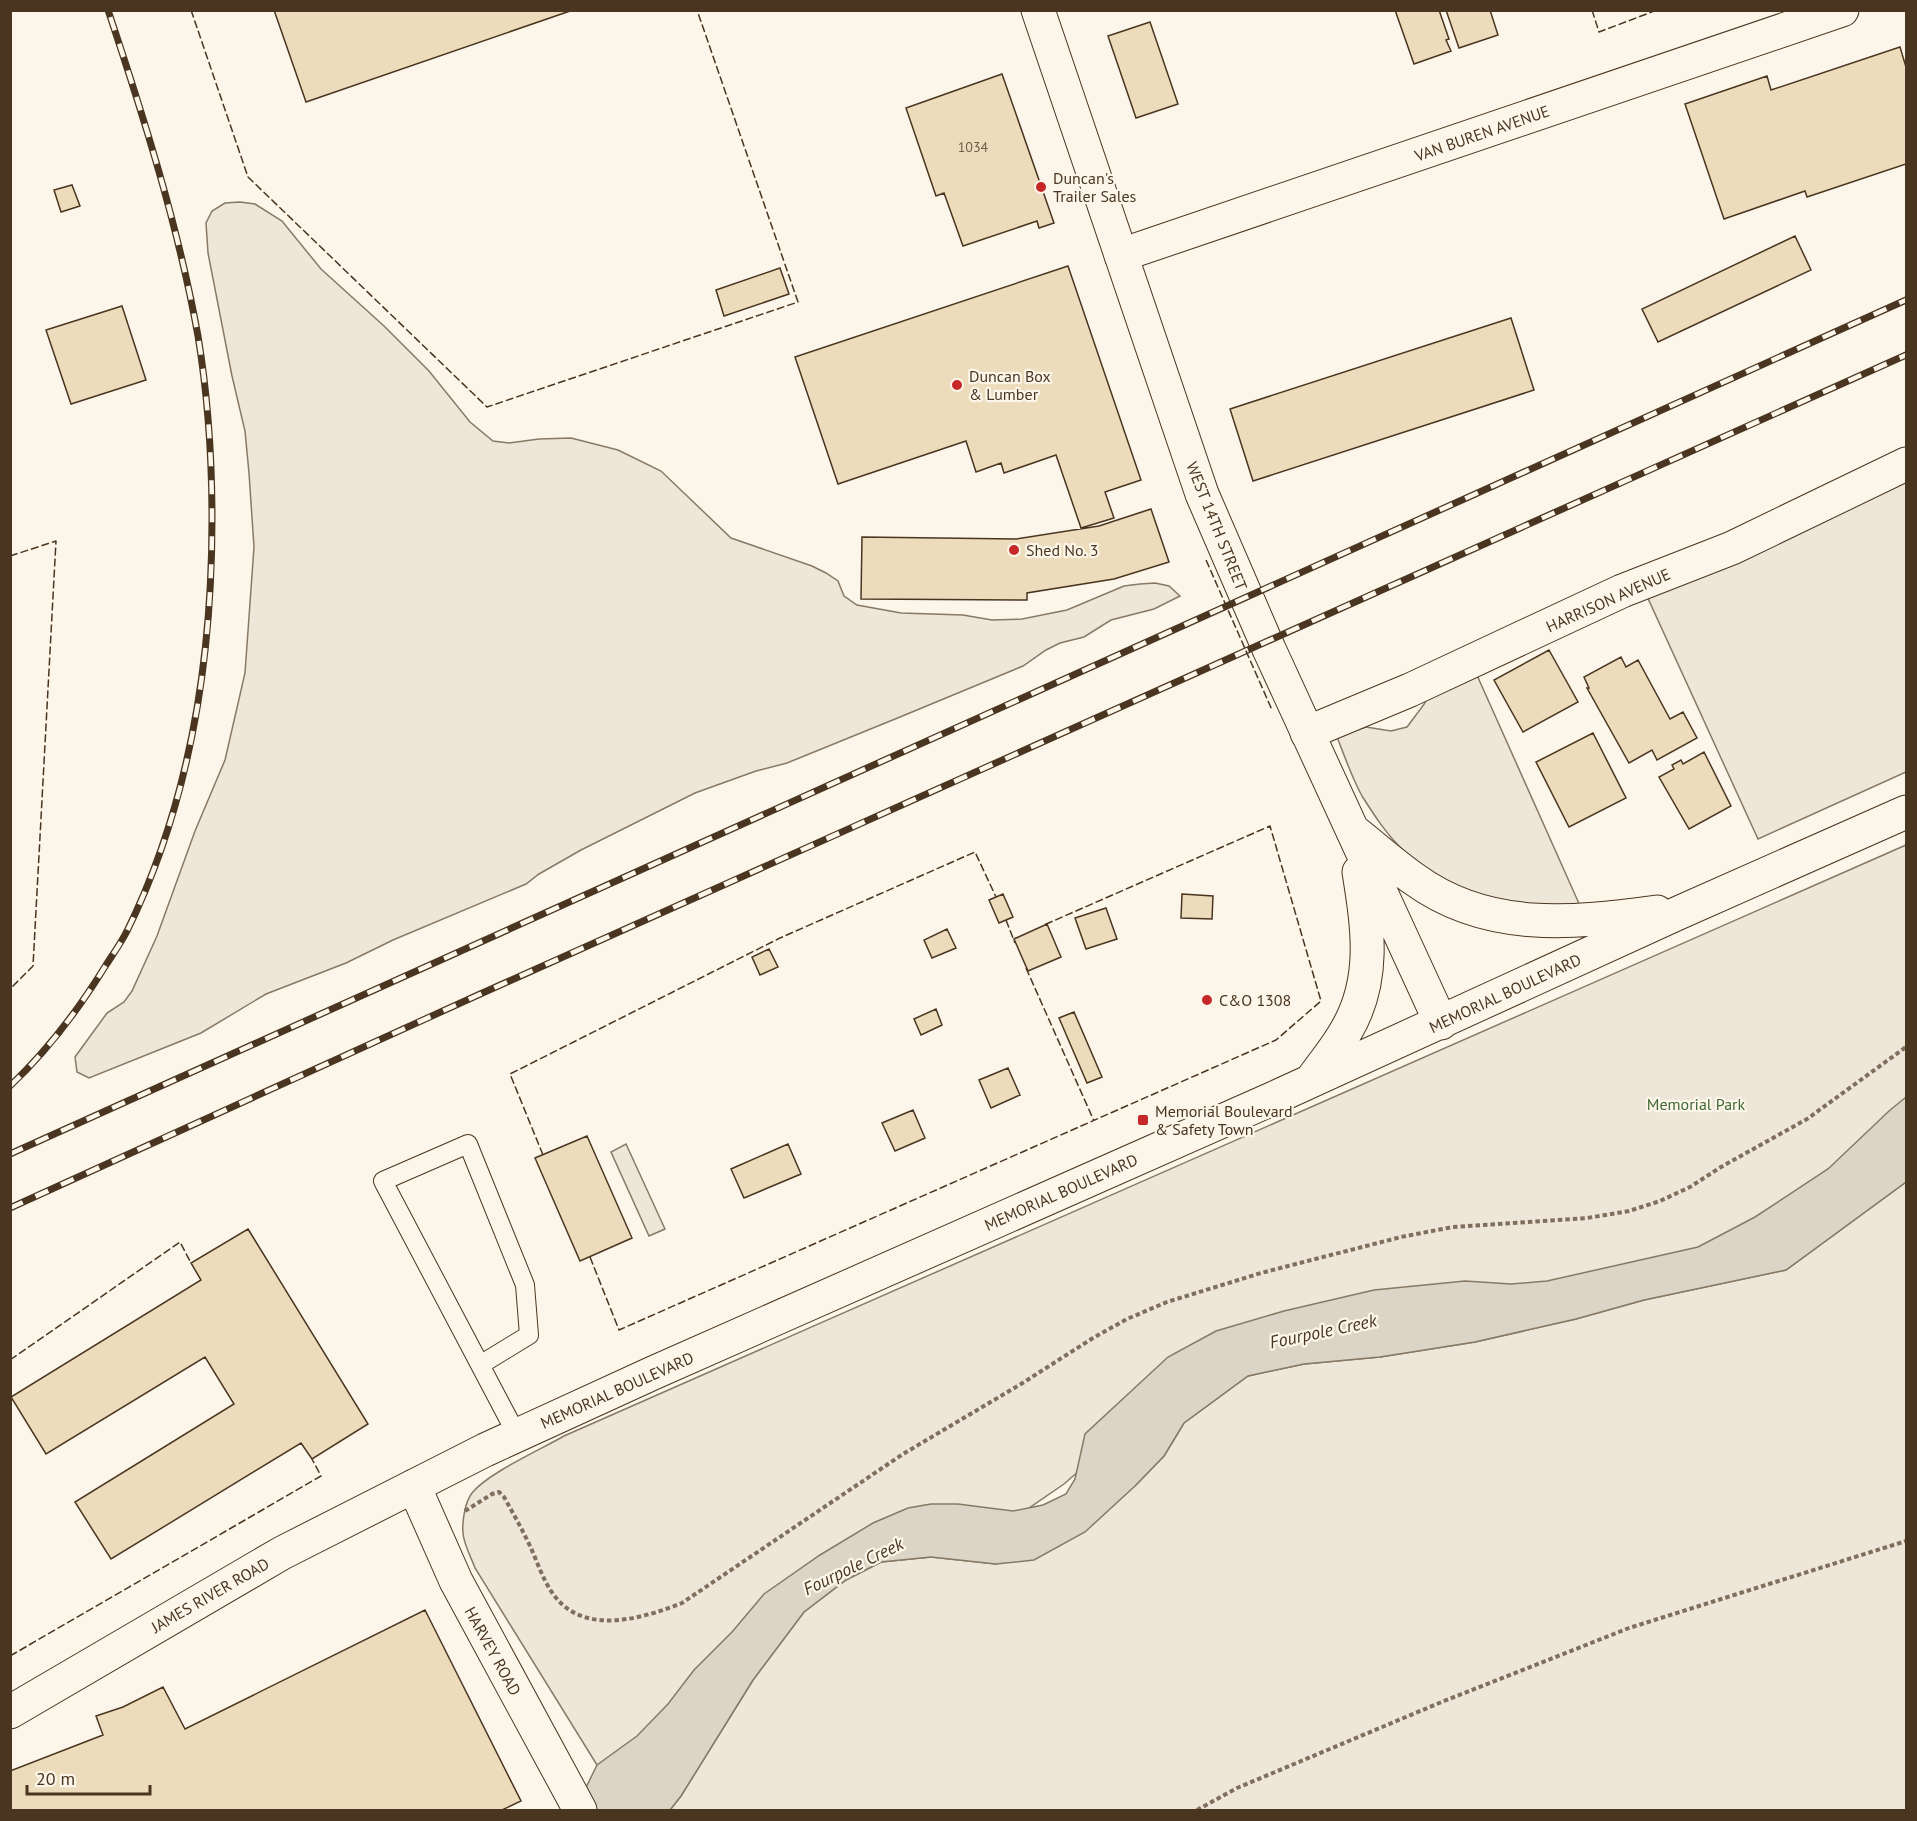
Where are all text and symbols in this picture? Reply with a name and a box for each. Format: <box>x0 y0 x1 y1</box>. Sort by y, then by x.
street label: VAN BUREN AVENUE <box>1411 101 1552 166</box>
house number: 1034 <box>958 138 989 156</box>
place label: Duncan's Trailer Sales <box>1053 168 1137 206</box>
marker: Duncan's Trailer Sales <box>1034 180 1048 194</box>
place label: Duncan Box & Lumber <box>969 366 1051 404</box>
marker: Duncan Box & Lumber <box>950 378 964 392</box>
street label: WEST 14TH STREET <box>1182 459 1252 593</box>
place label: Shed No. 3 <box>1026 540 1099 560</box>
marker: Shed No. 3 <box>1007 543 1021 557</box>
street label: HARRISON AVENUE <box>1543 564 1673 636</box>
street label: MEMORIAL BOULEVARD <box>1426 949 1584 1037</box>
place label: C&O 1308 <box>1219 990 1291 1010</box>
marker: C&O 1308 <box>1200 993 1214 1007</box>
park label: Memorial Park <box>1647 1094 1746 1114</box>
place label: Memorial Boulevard & Safety Town <box>1155 1101 1293 1139</box>
marker: Memorial Boulevard & Safety Town <box>1136 1113 1150 1127</box>
street label: MEMORIAL BOULEVARD <box>981 1149 1141 1235</box>
water label: Fourpole Creek <box>1267 1308 1380 1354</box>
street label: MEMORIAL BOULEVARD <box>537 1347 697 1433</box>
water label: Fourpole Creek <box>799 1531 908 1600</box>
street label: JAMES RIVER ROAD <box>147 1553 273 1637</box>
street label: HARVEY ROAD <box>460 1603 526 1699</box>
scale bar <box>27 1758 150 1796</box>
text: 20 m <box>36 1767 75 1790</box>

